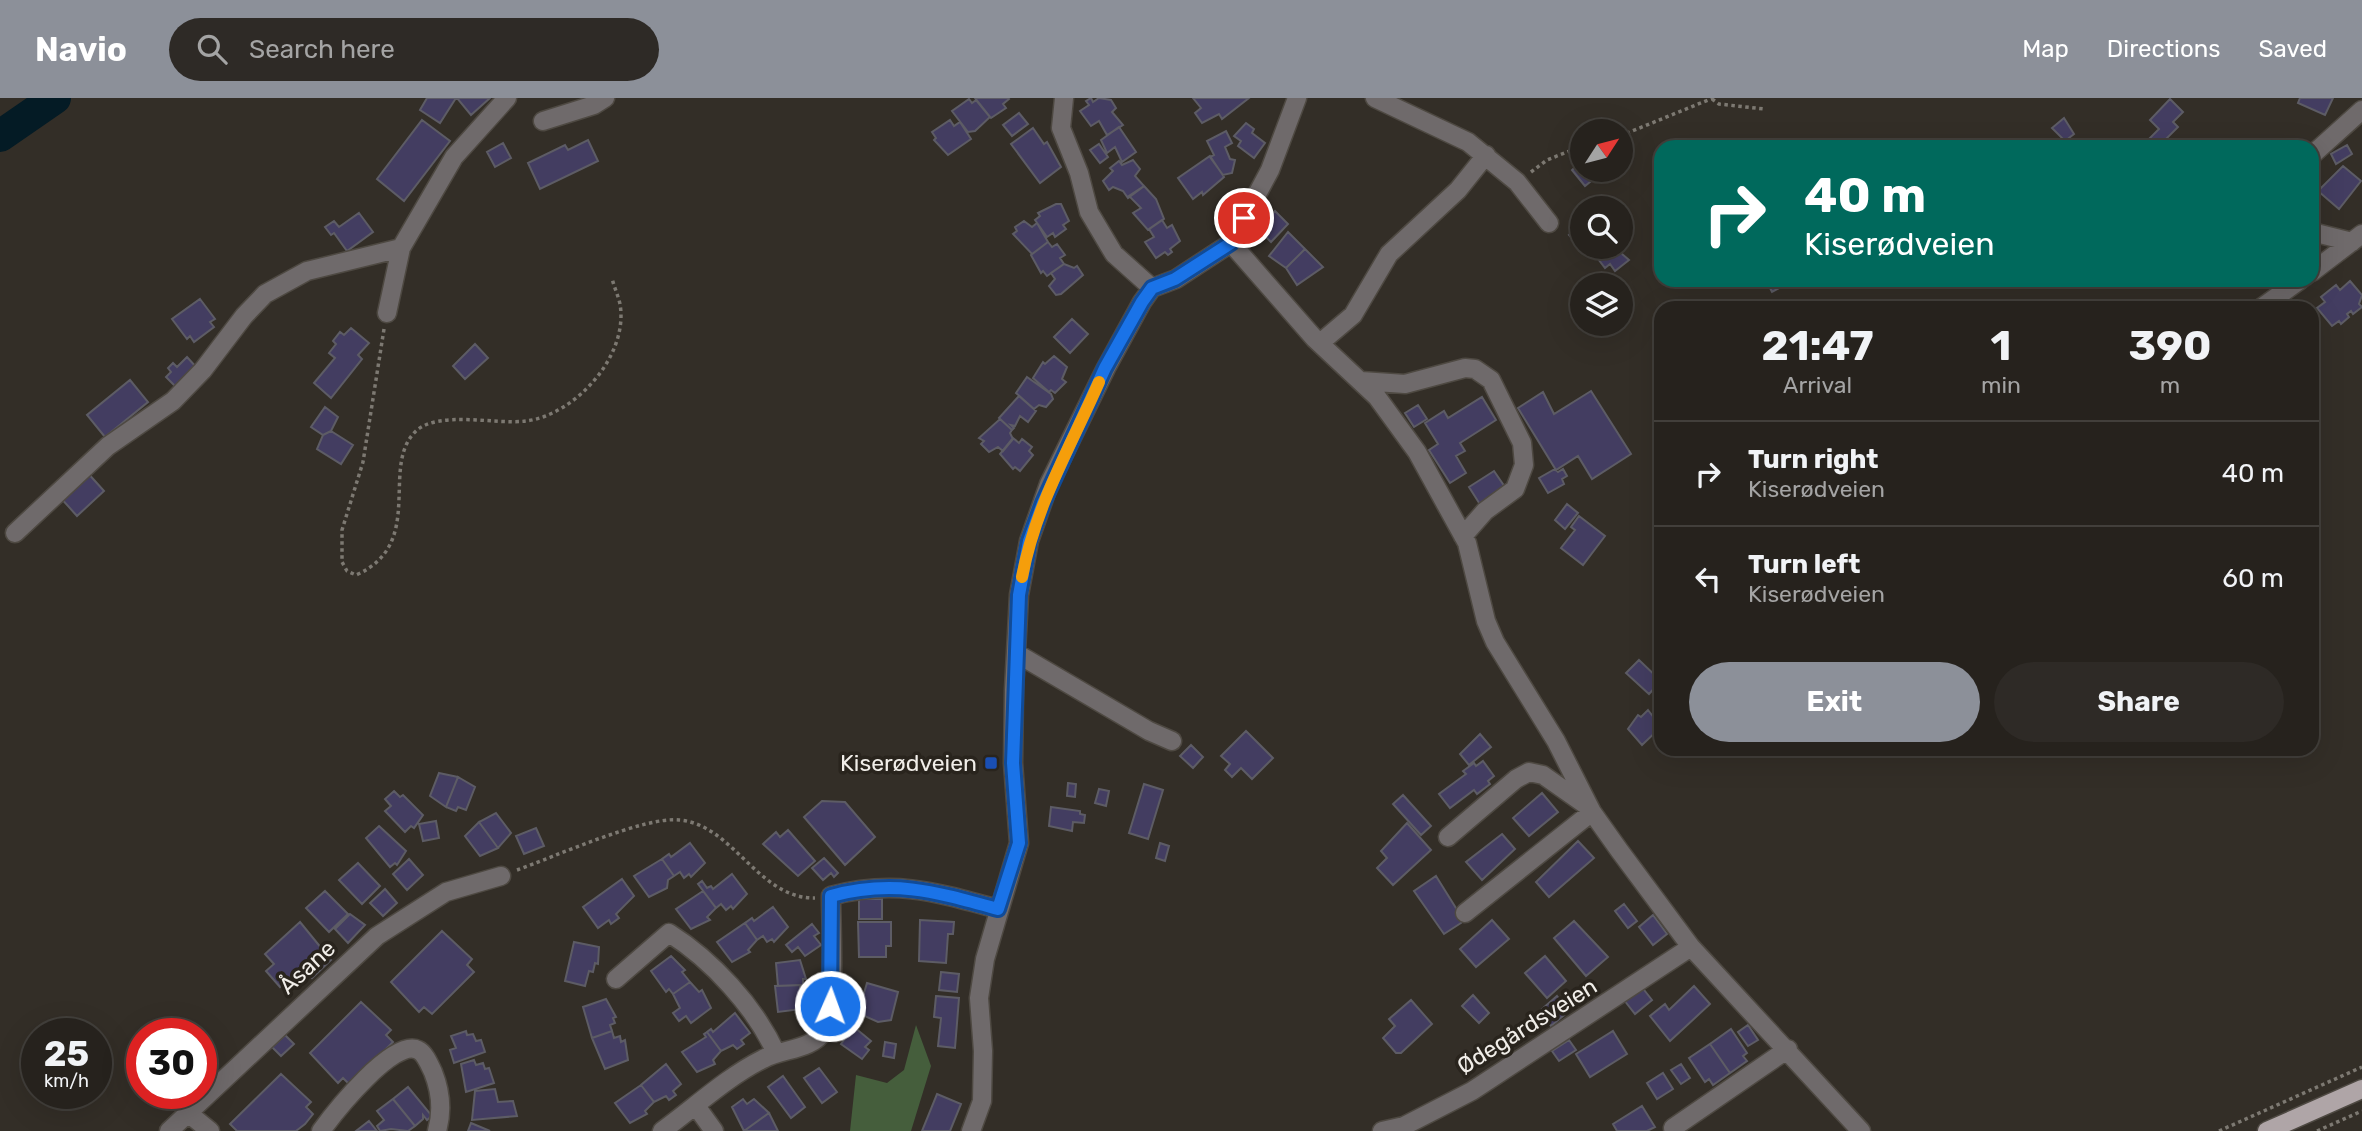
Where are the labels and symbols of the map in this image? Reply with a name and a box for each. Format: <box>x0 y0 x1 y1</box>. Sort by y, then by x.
north arrow <box>1570 119 1633 182</box>
pin <box>1214 188 1274 248</box>
place label: Kiserødveien <box>840 749 977 777</box>
marker: Kiserødveien <box>983 755 999 771</box>
street label: Åsane <box>273 934 341 1000</box>
position arrow <box>793 969 867 1043</box>
street label: Ødegårdsveien <box>1452 972 1602 1080</box>
speed limit sign: 30 <box>126 1018 217 1109</box>

